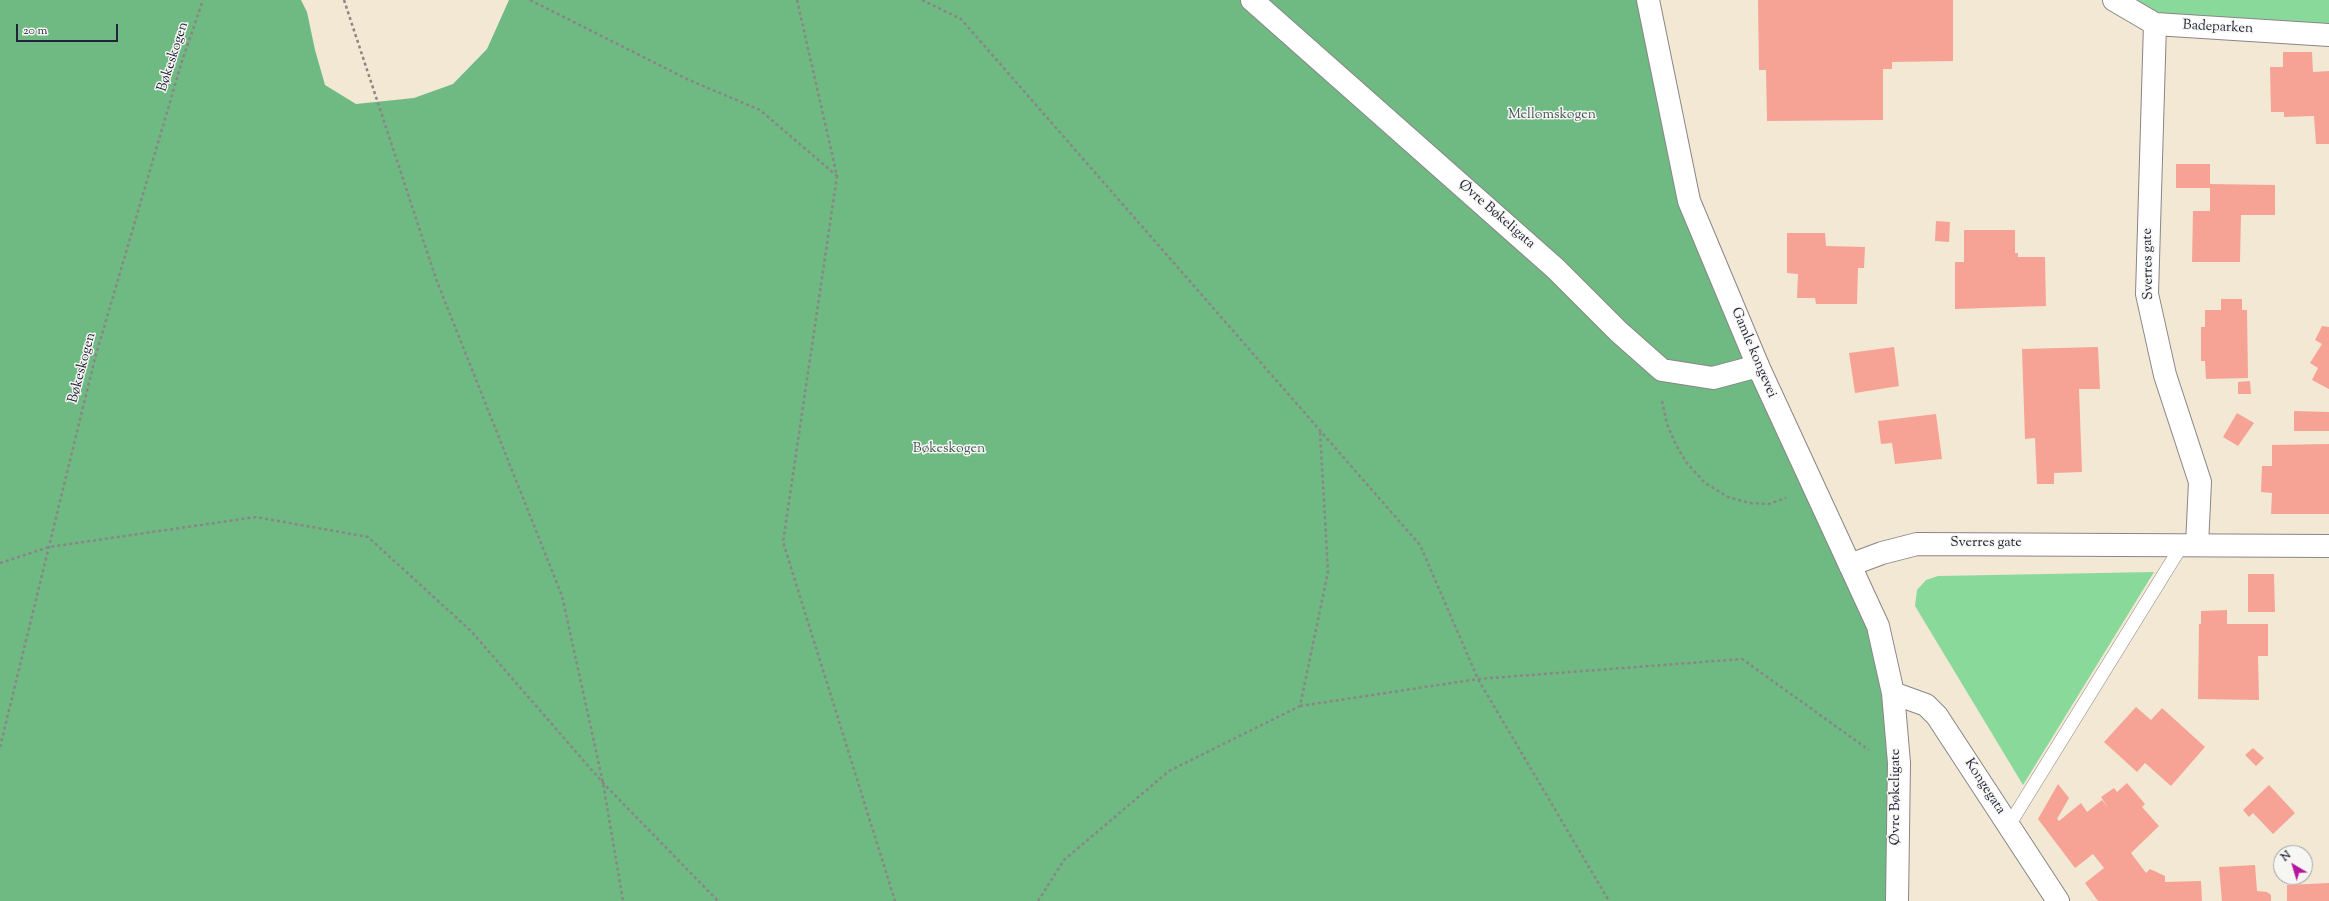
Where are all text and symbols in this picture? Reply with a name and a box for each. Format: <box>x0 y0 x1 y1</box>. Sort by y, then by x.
scale bar <box>18 16 120 42</box>
street label: Badeparken <box>2182 18 2254 38</box>
street label: Bøkeskogen <box>155 20 193 94</box>
text: 20 m <box>23 22 47 40</box>
park label: Mellomskogen <box>1508 108 1596 124</box>
street label: Øvre Bøkeligata <box>1454 177 1538 253</box>
street label: Sverres gate <box>2140 228 2158 300</box>
street label: Gamle kongevei <box>1726 305 1780 401</box>
street label: Bøkeskogen <box>66 331 100 405</box>
park label: Bøkeskogen <box>913 442 985 458</box>
street label: Sverres gate <box>1950 536 2022 552</box>
street label: Øvre Bøkeligate <box>1889 749 1905 845</box>
street label: Kongegata <box>1960 756 2008 818</box>
north arrow <box>2273 845 2313 885</box>
text: N <box>2278 847 2295 865</box>

